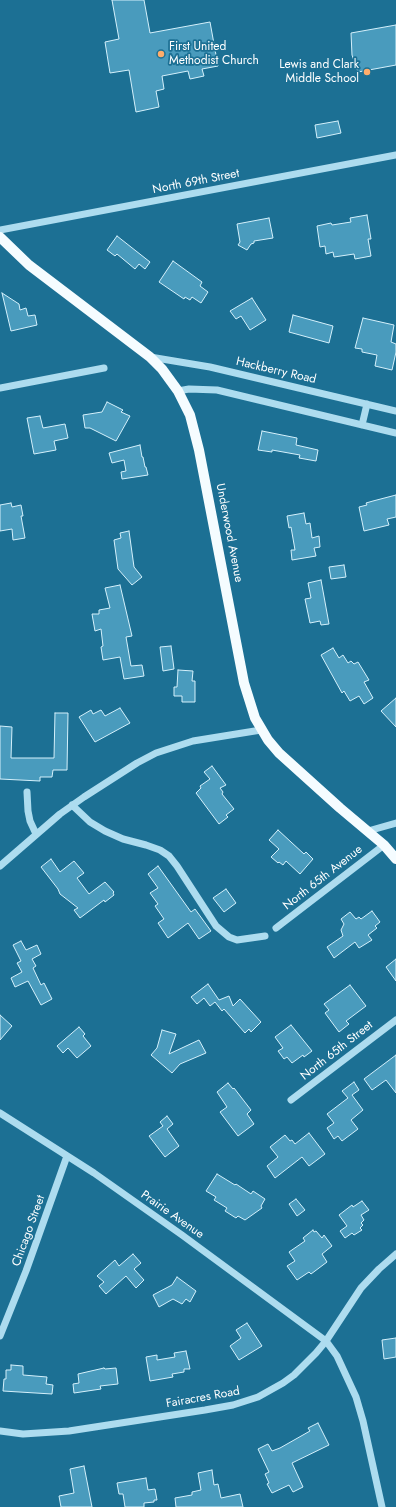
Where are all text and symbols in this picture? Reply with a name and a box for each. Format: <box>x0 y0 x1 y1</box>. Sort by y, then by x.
place label: First United Methodist Church <box>169 40 259 68</box>
marker: First United Methodist Church <box>156 49 166 59</box>
place label: Lewis and Clark Middle School <box>279 58 359 86</box>
marker: Lewis and Clark Middle School <box>362 67 372 77</box>
street label: North 69th Street <box>151 167 241 197</box>
street label: Hackberry Road <box>235 355 317 387</box>
street label: Underwood Avenue <box>212 482 246 584</box>
street label: North 65th Avenue <box>281 843 365 913</box>
street label: North 65th Street <box>298 1018 376 1084</box>
street label: Prairie Avenue <box>138 1188 206 1242</box>
street label: Chicago Street <box>9 1193 49 1269</box>
street label: Fairacres Road <box>165 1384 241 1412</box>

